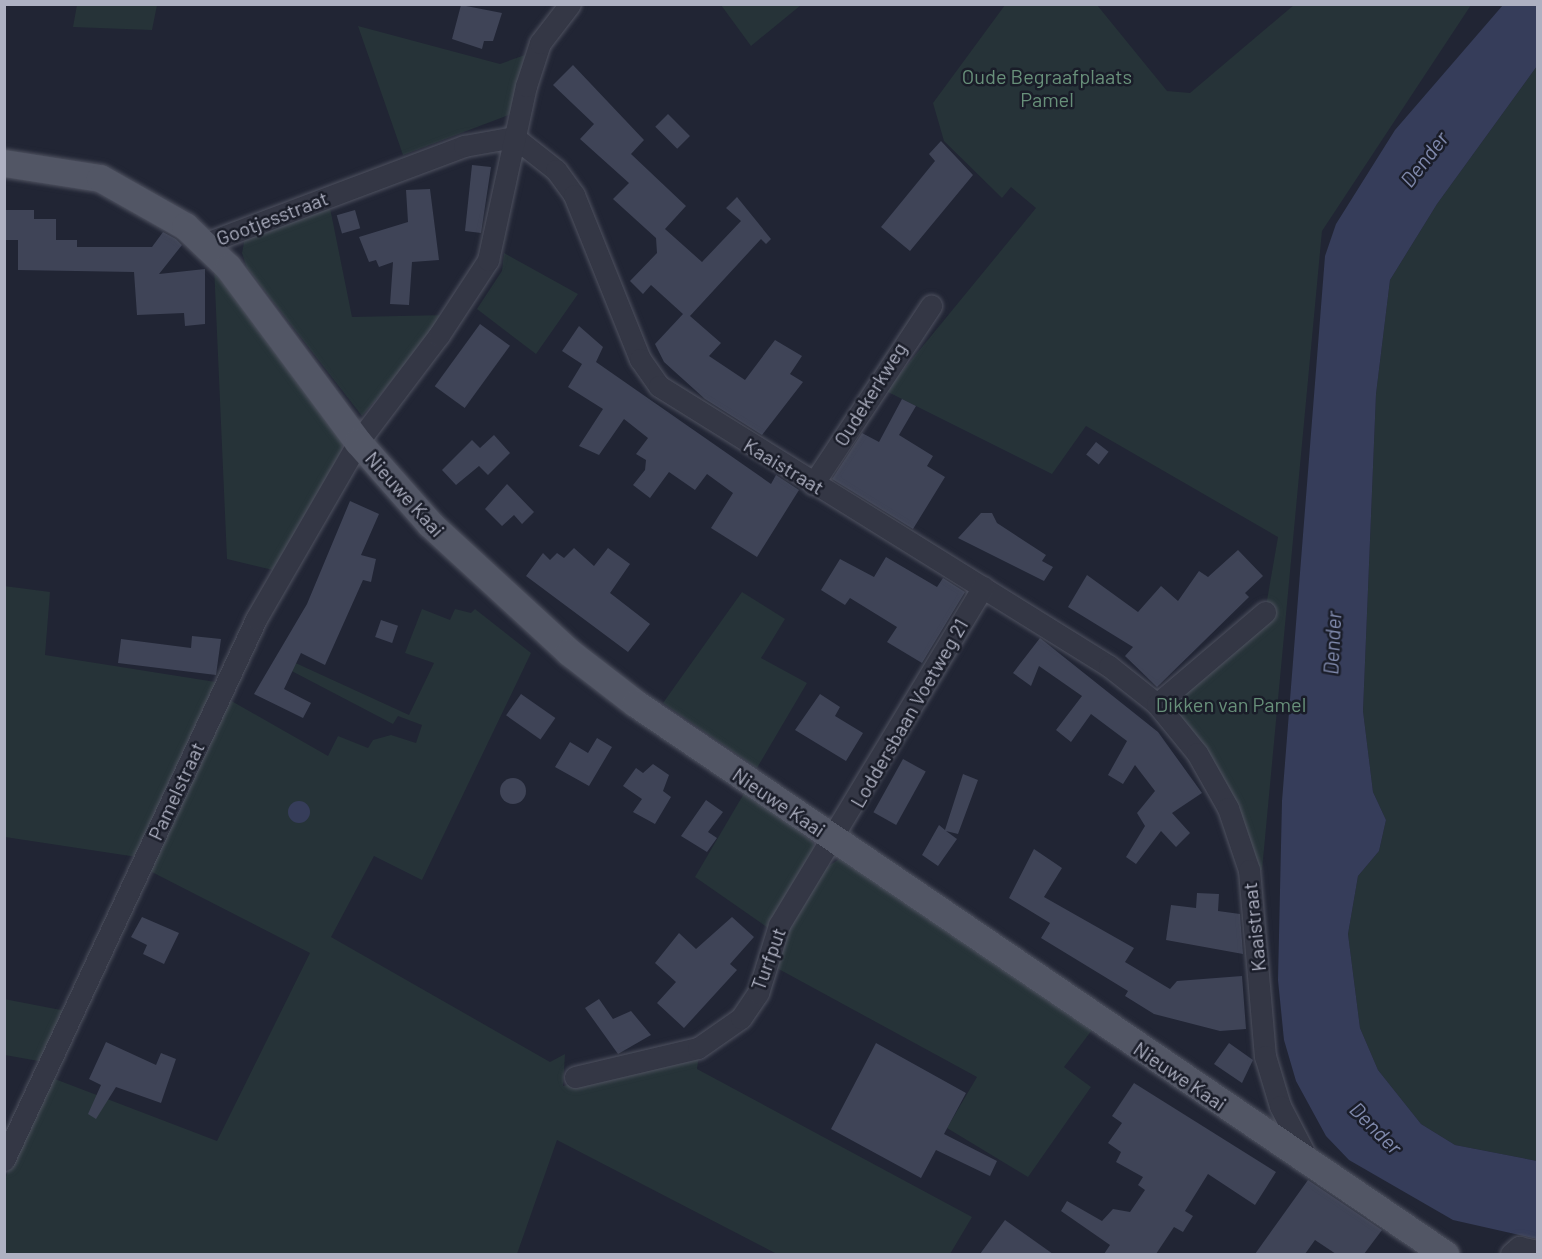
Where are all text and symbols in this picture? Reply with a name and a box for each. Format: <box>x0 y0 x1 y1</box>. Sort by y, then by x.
park label: Oude Begraafplaats Pamel <box>962 64 1132 111</box>
water label: Dender <box>1394 126 1454 192</box>
street label: Gootjesstraat <box>213 186 331 250</box>
street label: Oudekerkweg <box>829 338 911 450</box>
street label: Kaaistraat <box>739 433 829 499</box>
street label: Nieuwe Kaai <box>360 446 450 542</box>
water label: Dender <box>1318 611 1346 675</box>
street label: Loddersbaan Voetweg 21 <box>845 614 973 812</box>
park label: Dikken van Pamel <box>1156 692 1306 716</box>
street label: Pamelstraat <box>143 738 209 844</box>
street label: Nieuwe Kaai <box>728 762 830 842</box>
street label: Kaaistraat <box>1237 881 1271 973</box>
street label: Turfput <box>746 924 790 994</box>
street label: Nieuwe Kaai <box>1129 1036 1231 1116</box>
water label: Dender <box>1345 1097 1407 1159</box>

